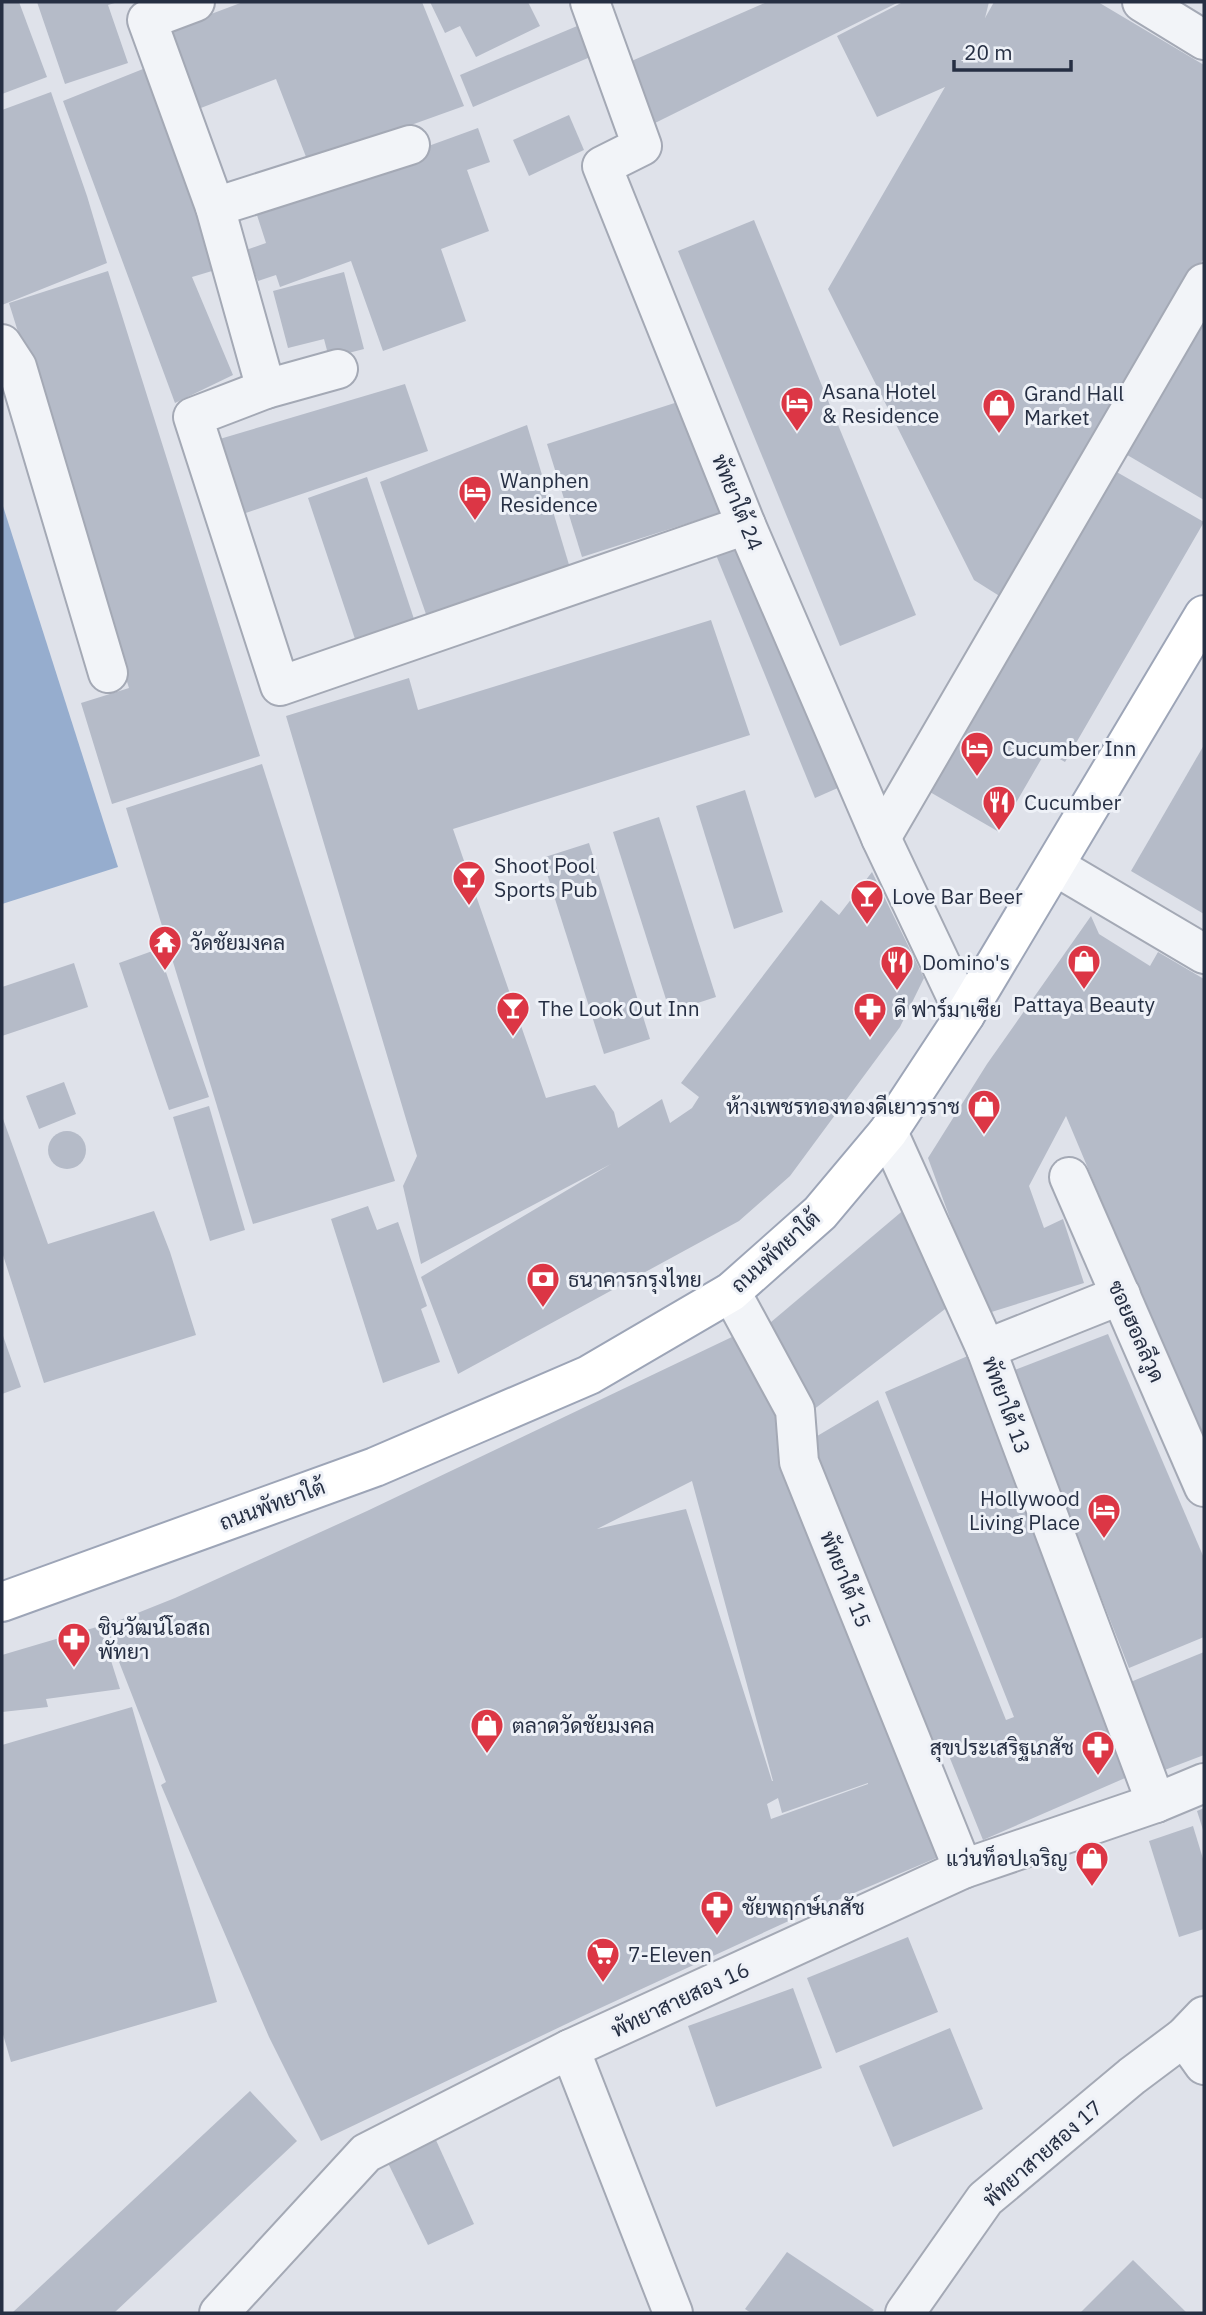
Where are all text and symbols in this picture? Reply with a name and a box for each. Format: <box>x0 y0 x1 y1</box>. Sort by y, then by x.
scale bar <box>954 28 1071 72</box>
text: 20 m <box>964 38 1013 66</box>
place label: Asana Hotel & Residence <box>822 377 939 429</box>
place label: Grand Hall Market <box>1024 379 1124 431</box>
hotel icon: Asana Hotel & Residence <box>778 384 816 433</box>
shop icon: Grand Hall Market <box>980 386 1018 435</box>
street label: พัทยาใต้ 24 <box>706 449 770 555</box>
place label: Wanphen Residence <box>500 466 598 518</box>
hotel icon: Wanphen Residence <box>456 473 494 522</box>
hotel icon: Cucumber Inn <box>958 729 996 778</box>
place label: Cucumber Inn <box>1002 734 1136 762</box>
restaurant icon: Cucumber <box>980 783 1018 832</box>
place label: Cucumber <box>1024 788 1122 816</box>
place label: Shoot Pool Sports Pub <box>494 851 597 903</box>
bar icon: Shoot Pool Sports Pub <box>450 858 488 907</box>
bar icon: Love Bar Beer <box>848 877 886 926</box>
place label: Love Bar Beer <box>892 882 1023 910</box>
temple icon: วัดชัยมงคล <box>146 923 184 972</box>
place label: วัดชัยมงคล <box>190 928 285 956</box>
shop icon: Pattaya Beauty <box>1065 942 1103 991</box>
restaurant icon: Domino's <box>878 943 916 992</box>
place label: Domino's <box>922 948 1010 976</box>
bar icon: The Look Out Inn <box>494 989 532 1038</box>
pharmacy icon: ดี ฟาร์มาเซีย <box>851 990 889 1039</box>
place label: Pattaya Beauty <box>1013 990 1156 1018</box>
place label: The Look Out Inn <box>538 994 700 1022</box>
place label: ดี ฟาร์มาเซีย <box>894 995 1001 1023</box>
shop icon: ห้างเพชรทองทองดีเยาวราช <box>965 1087 1003 1136</box>
place label: ห้างเพชรทองทองดีเยาวราช <box>726 1092 960 1120</box>
street label: ถนนพัทยาใต้ <box>724 1203 826 1298</box>
bank icon: ธนาคารกรุงไทย <box>524 1260 562 1309</box>
place label: ธนาคารกรุงไทย <box>568 1265 702 1294</box>
street label: ซอยฮอลลีวูด <box>1100 1276 1172 1387</box>
street label: พัทยาใต้ 13 <box>976 1352 1038 1458</box>
street label: ถนนพัทยาใต้ <box>215 1472 330 1536</box>
place label: Hollywood Living Place <box>969 1484 1080 1536</box>
hotel icon: Hollywood Living Place <box>1085 1491 1123 1540</box>
street label: พัทยาใต้ 15 <box>814 1526 878 1632</box>
place label: ชินวัฒน์โอสถ พัทยา <box>98 1613 210 1665</box>
pharmacy icon: ชินวัฒน์โอสถ พัทยา <box>55 1620 93 1669</box>
shop icon: ตลาดวัดชัยมงคล <box>468 1706 506 1755</box>
place label: ตลาดวัดชัยมงคล <box>512 1711 655 1739</box>
pharmacy icon: สุขประเสริฐเภสัช <box>1079 1728 1117 1777</box>
place label: สุขประเสริฐเภสัช <box>930 1733 1074 1762</box>
shop icon: แว่นท็อปเจริญ <box>1073 1839 1111 1888</box>
place label: แว่นท็อปเจริญ <box>946 1844 1068 1872</box>
pharmacy icon: ชัยพฤกษ์เภสัช <box>698 1888 736 1937</box>
place label: ชัยพฤกษ์เภสัช <box>742 1893 865 1921</box>
supermarket icon: 7-Eleven <box>584 1935 622 1984</box>
place label: 7-Eleven <box>628 1940 712 1968</box>
street label: พัทยาสายสอง 16 <box>606 1955 754 2043</box>
street label: พัทยาสายสอง 17 <box>976 2093 1108 2213</box>

